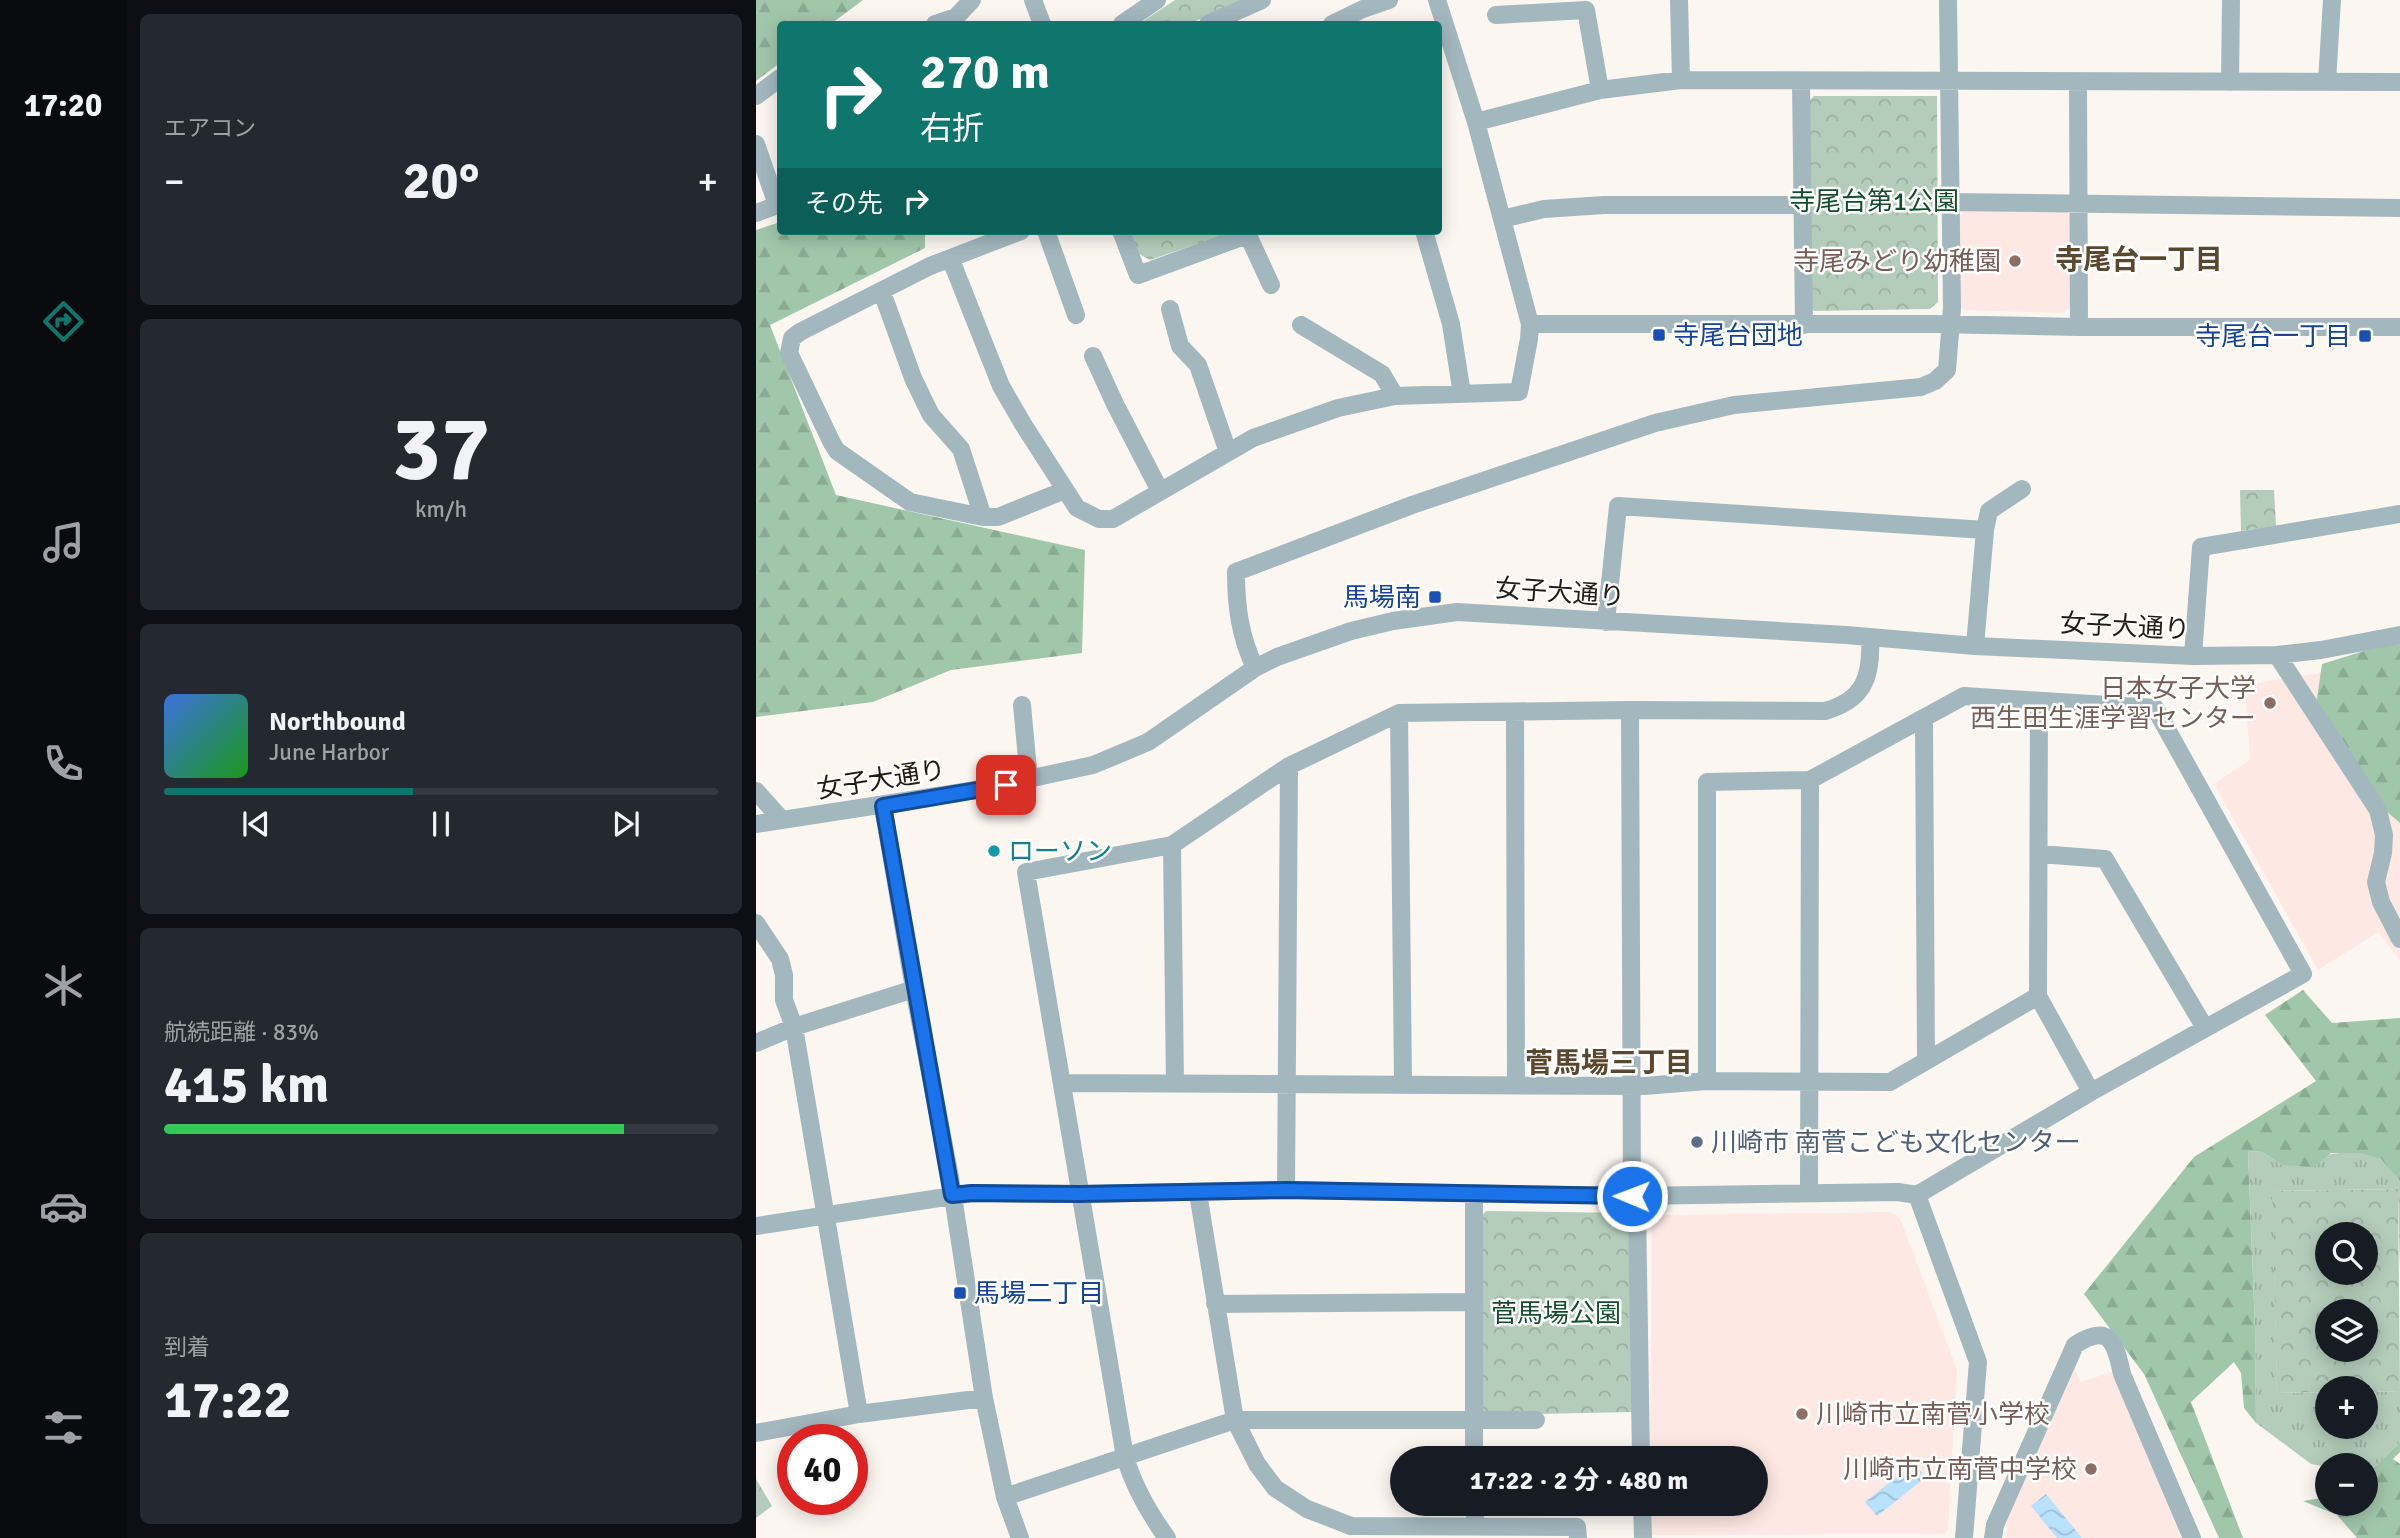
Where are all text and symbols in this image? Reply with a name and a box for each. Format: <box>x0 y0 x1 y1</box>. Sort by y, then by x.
text: 270 m <box>920 42 1050 102</box>
icon: right <box>805 49 896 140</box>
text: 17:20 <box>24 86 102 125</box>
text: 右折 <box>920 109 984 148</box>
text: エアコン <box>164 114 256 143</box>
text: 20° <box>403 149 479 213</box>
text: − <box>164 158 185 205</box>
text: + <box>697 158 718 205</box>
icon: right <box>897 182 935 220</box>
park label: 寺尾台第1公園 <box>1789 186 1959 218</box>
text: その先 <box>805 188 883 220</box>
district label: 寺尾台一丁目 <box>2055 243 2223 277</box>
place label: 寺尾みどり幼稚園 <box>1793 246 2001 278</box>
marker: 寺尾みどり幼稚園 <box>2007 253 2023 269</box>
icon: directions <box>39 297 88 346</box>
place label: 寺尾台団地 <box>1673 320 1803 352</box>
place label: 寺尾台一丁目 <box>2195 321 2351 353</box>
marker: 寺尾台団地 <box>1651 327 1667 343</box>
marker: 寺尾台一丁目 <box>2357 328 2373 344</box>
text: 37 <box>392 393 490 506</box>
text: km/h <box>415 495 467 524</box>
icon: music <box>39 518 88 567</box>
street label: 女子大通り <box>1494 573 1626 613</box>
place label: 馬場南 <box>1343 582 1421 614</box>
marker: 馬場南 <box>1427 589 1443 605</box>
street label: 女子大通り <box>2059 608 2191 646</box>
place label: 日本女子大学 西生田生涯学習センター <box>1970 673 2256 735</box>
marker: 日本女子大学 西生田生涯学習センター <box>2262 695 2278 711</box>
text: Northbound <box>269 706 406 738</box>
text: June Harbor <box>269 738 389 767</box>
icon: phone <box>39 739 88 788</box>
street label: 女子大通り <box>814 754 948 806</box>
pin <box>976 755 1036 815</box>
icon: arrive <box>987 766 1025 804</box>
icon: previous <box>237 805 275 843</box>
icon: pause <box>422 805 460 843</box>
icon: next <box>607 805 645 843</box>
place label: ローソン <box>1008 836 1112 868</box>
marker: ローソン <box>986 843 1002 859</box>
icon: climate <box>39 961 88 1010</box>
text: 航続距離 · 83% <box>164 1018 319 1047</box>
district label: 菅馬場三丁目 <box>1525 1046 1693 1080</box>
text: 415 km <box>164 1053 329 1117</box>
place label: 川崎市 南菅こども文化センター <box>1711 1127 2081 1159</box>
marker: 川崎市 南菅こども文化センター <box>1689 1134 1705 1150</box>
position arrow <box>1595 1159 1669 1233</box>
icon: car <box>39 1182 88 1231</box>
map controls <box>2315 1222 2378 1516</box>
button: search <box>2315 1222 2378 1285</box>
place label: 馬場二丁目 <box>974 1278 1104 1310</box>
marker: 馬場二丁目 <box>952 1285 968 1301</box>
park label: 菅馬場公園 <box>1491 1298 1621 1330</box>
button: layers <box>2315 1299 2378 1362</box>
text: 到着 <box>164 1333 210 1362</box>
text: 17:22 <box>164 1368 292 1432</box>
button: + <box>2315 1376 2378 1439</box>
place label: 川崎市立南菅小学校 <box>1816 1399 2050 1431</box>
icon: filters <box>39 1403 88 1452</box>
marker: 川崎市立南菅小学校 <box>1794 1406 1810 1422</box>
speed limit sign: 40 <box>777 1424 868 1515</box>
button: − <box>2315 1453 2378 1516</box>
place label: 川崎市立南菅中学校 <box>1843 1454 2077 1486</box>
marker: 川崎市立南菅中学校 <box>2083 1461 2099 1477</box>
text: 17:22 · 2 分 · 480 m <box>1470 1465 1688 1497</box>

